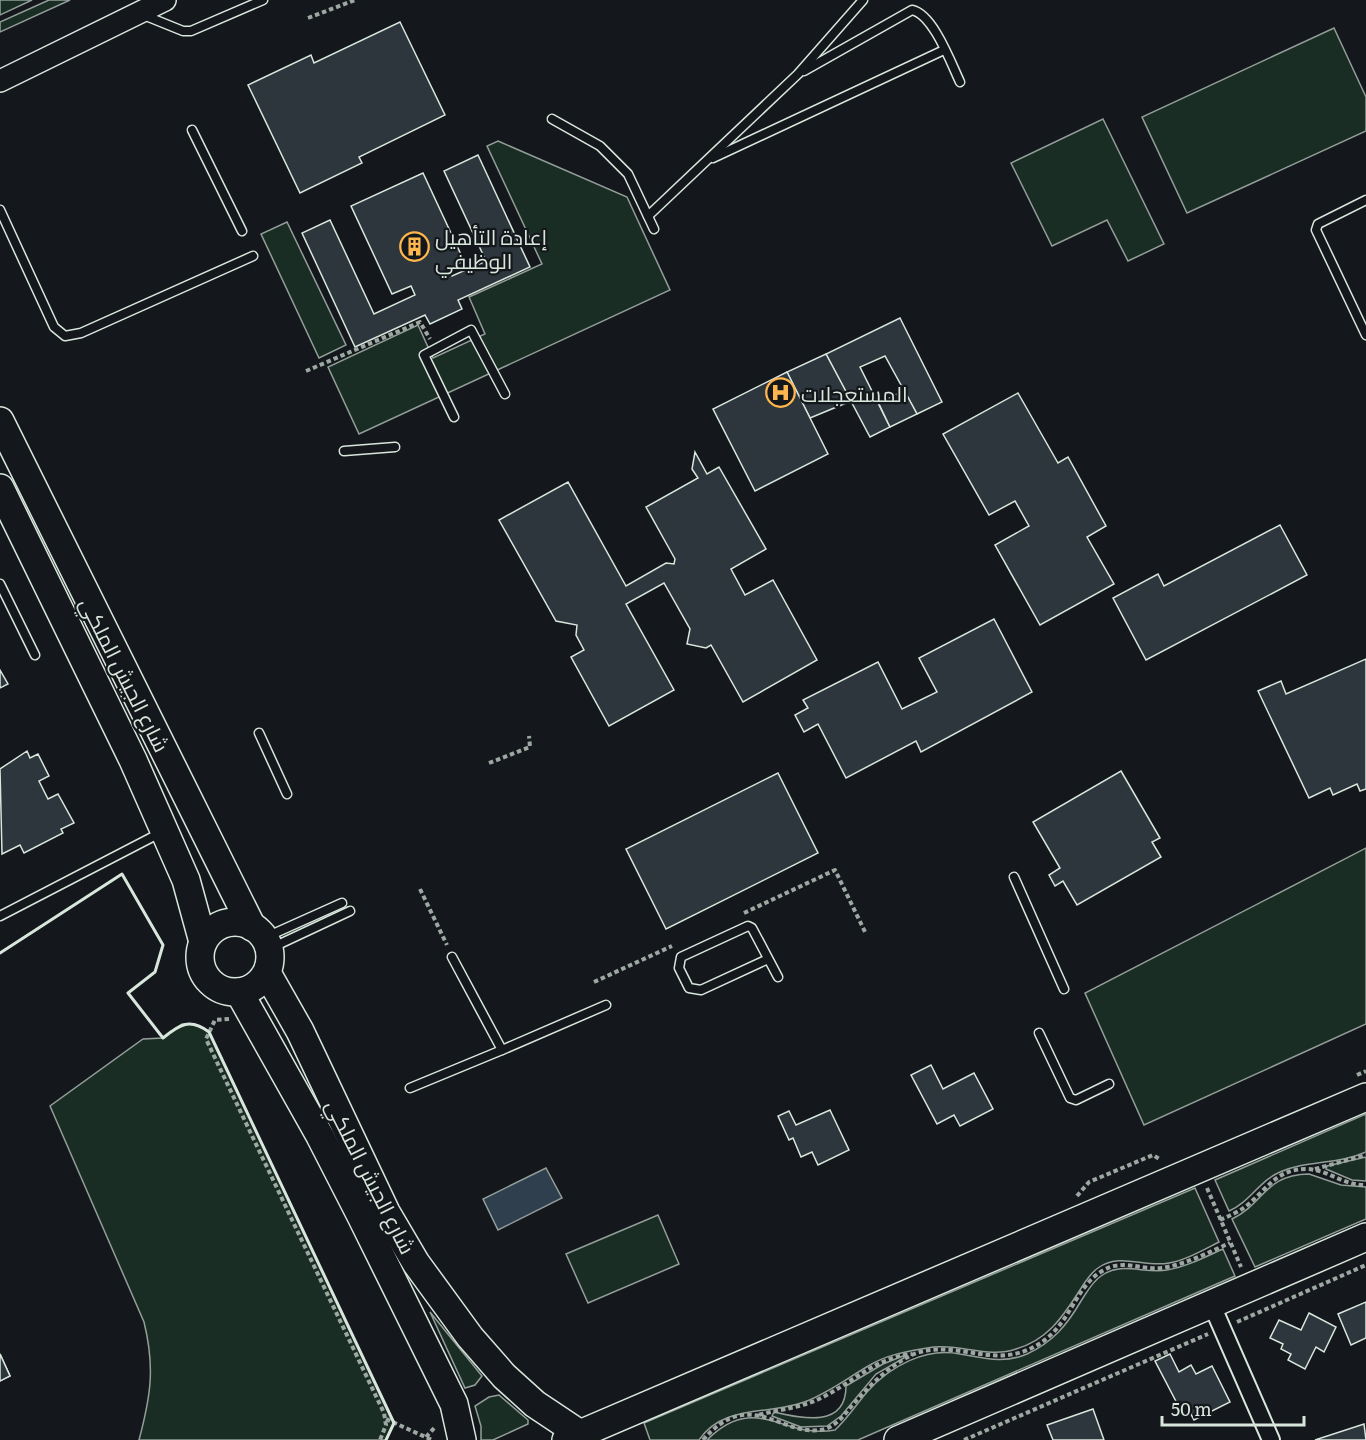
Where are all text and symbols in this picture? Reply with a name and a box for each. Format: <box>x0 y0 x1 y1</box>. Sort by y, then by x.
place label: إعادة التأهيل الوظيفي <box>435 220 547 278</box>
building icon: إعادة التأهيل الوظيفي <box>398 231 430 263</box>
hospital icon: المستعجلات <box>764 376 796 408</box>
place label: المستعجلات <box>801 377 908 408</box>
street label: شارع الجيش الملكي <box>71 591 178 758</box>
street label: شارع الجيش الملكي <box>317 1093 424 1260</box>
scale bar <box>1162 1389 1304 1427</box>
text: 50 m <box>1171 1395 1212 1422</box>

